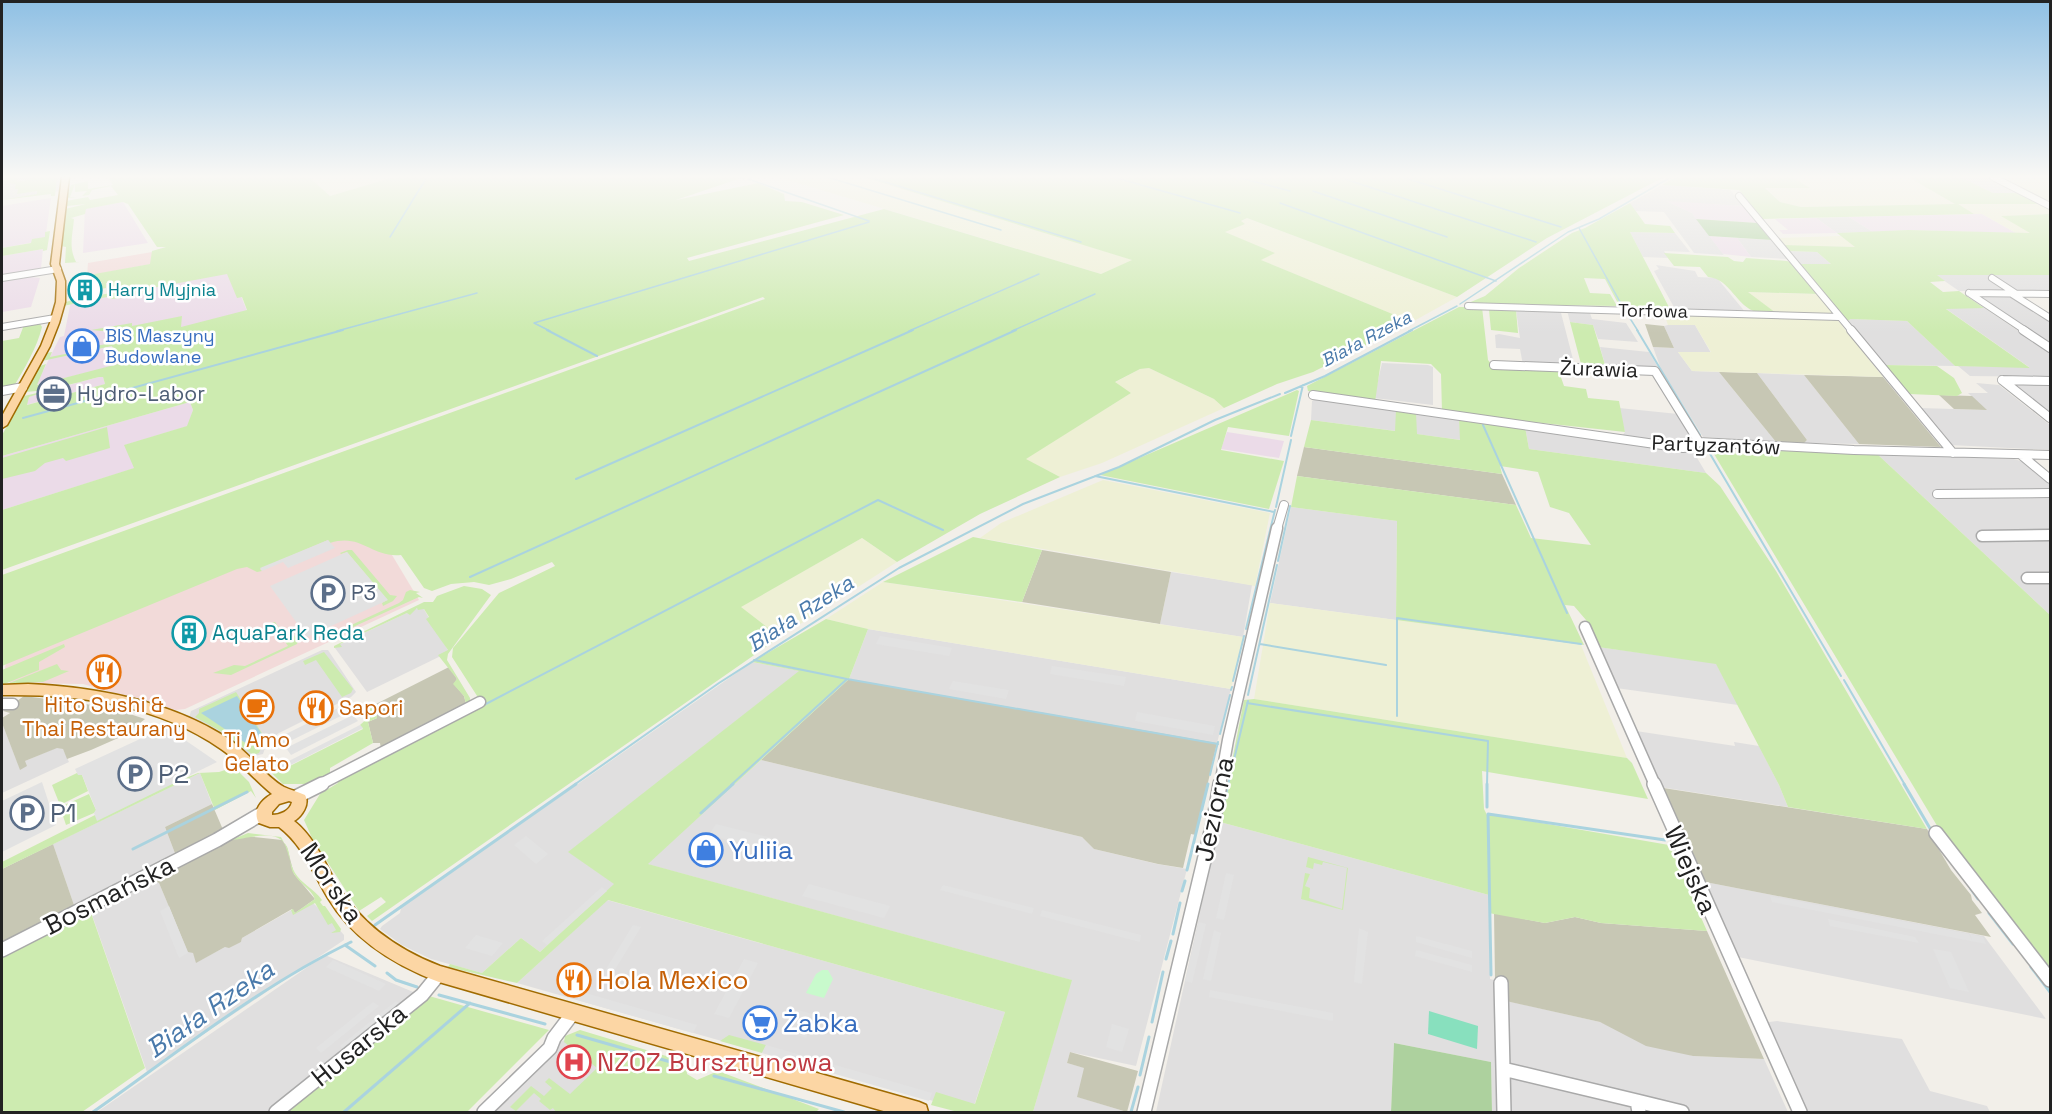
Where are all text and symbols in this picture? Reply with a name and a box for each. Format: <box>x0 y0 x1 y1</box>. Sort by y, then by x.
building icon: Harry Myjnia <box>67 272 103 308</box>
place label: Harry Myjnia <box>108 278 216 301</box>
street label: Torfowa <box>1618 298 1688 323</box>
water label: Biała Rzeka <box>1317 305 1415 372</box>
place label: BIS Maszyny Budowlane <box>105 324 215 368</box>
shop icon: BIS Maszyny Budowlane <box>64 328 100 364</box>
street label: Żurawia <box>1559 354 1639 383</box>
office icon: Hydro-Labor <box>36 376 72 412</box>
place label: Hydro-Labor <box>77 380 205 407</box>
street label: Partyzantów <box>1651 429 1781 460</box>
water label: Biała Rzeka <box>742 568 859 658</box>
parking icon: P3 <box>310 575 346 611</box>
place label: P3 <box>351 579 376 606</box>
building icon: AquaPark Reda <box>171 615 207 651</box>
place label: AquaPark Reda <box>212 619 364 646</box>
restaurant icon: Hito Sushi & Thai Restaurany <box>86 654 122 690</box>
cafe icon: Ti Amo Gelato <box>239 689 275 725</box>
restaurant icon: Sapori <box>298 690 334 726</box>
place label: Hito Sushi & Thai Restaurany <box>22 691 186 742</box>
place label: Sapori <box>339 694 404 721</box>
place label: Ti Amo Gelato <box>224 726 290 777</box>
street label: Jeziorna <box>1186 753 1242 865</box>
parking icon: P2 <box>117 756 153 792</box>
place label: P2 <box>158 757 189 791</box>
parking icon: P1 <box>9 795 45 831</box>
place label: P1 <box>50 796 77 830</box>
street label: Wiejska <box>1656 820 1726 920</box>
shop icon: Yuliia <box>688 832 724 868</box>
place label: Yuliia <box>729 833 793 867</box>
street label: Morska <box>293 836 371 930</box>
street label: Bosmańska <box>38 847 180 943</box>
water label: Biała Rzeka <box>139 951 281 1066</box>
restaurant icon: Hola Mexico <box>556 962 592 998</box>
place label: Hola Mexico <box>597 963 749 997</box>
street label: Husarska <box>304 996 414 1094</box>
supermarket icon: Żabka <box>742 1005 778 1041</box>
place label: Żabka <box>783 1006 858 1040</box>
hospital icon: NZOZ Bursztynowa <box>556 1044 592 1080</box>
place label: NZOZ Bursztynowa <box>597 1045 833 1079</box>

